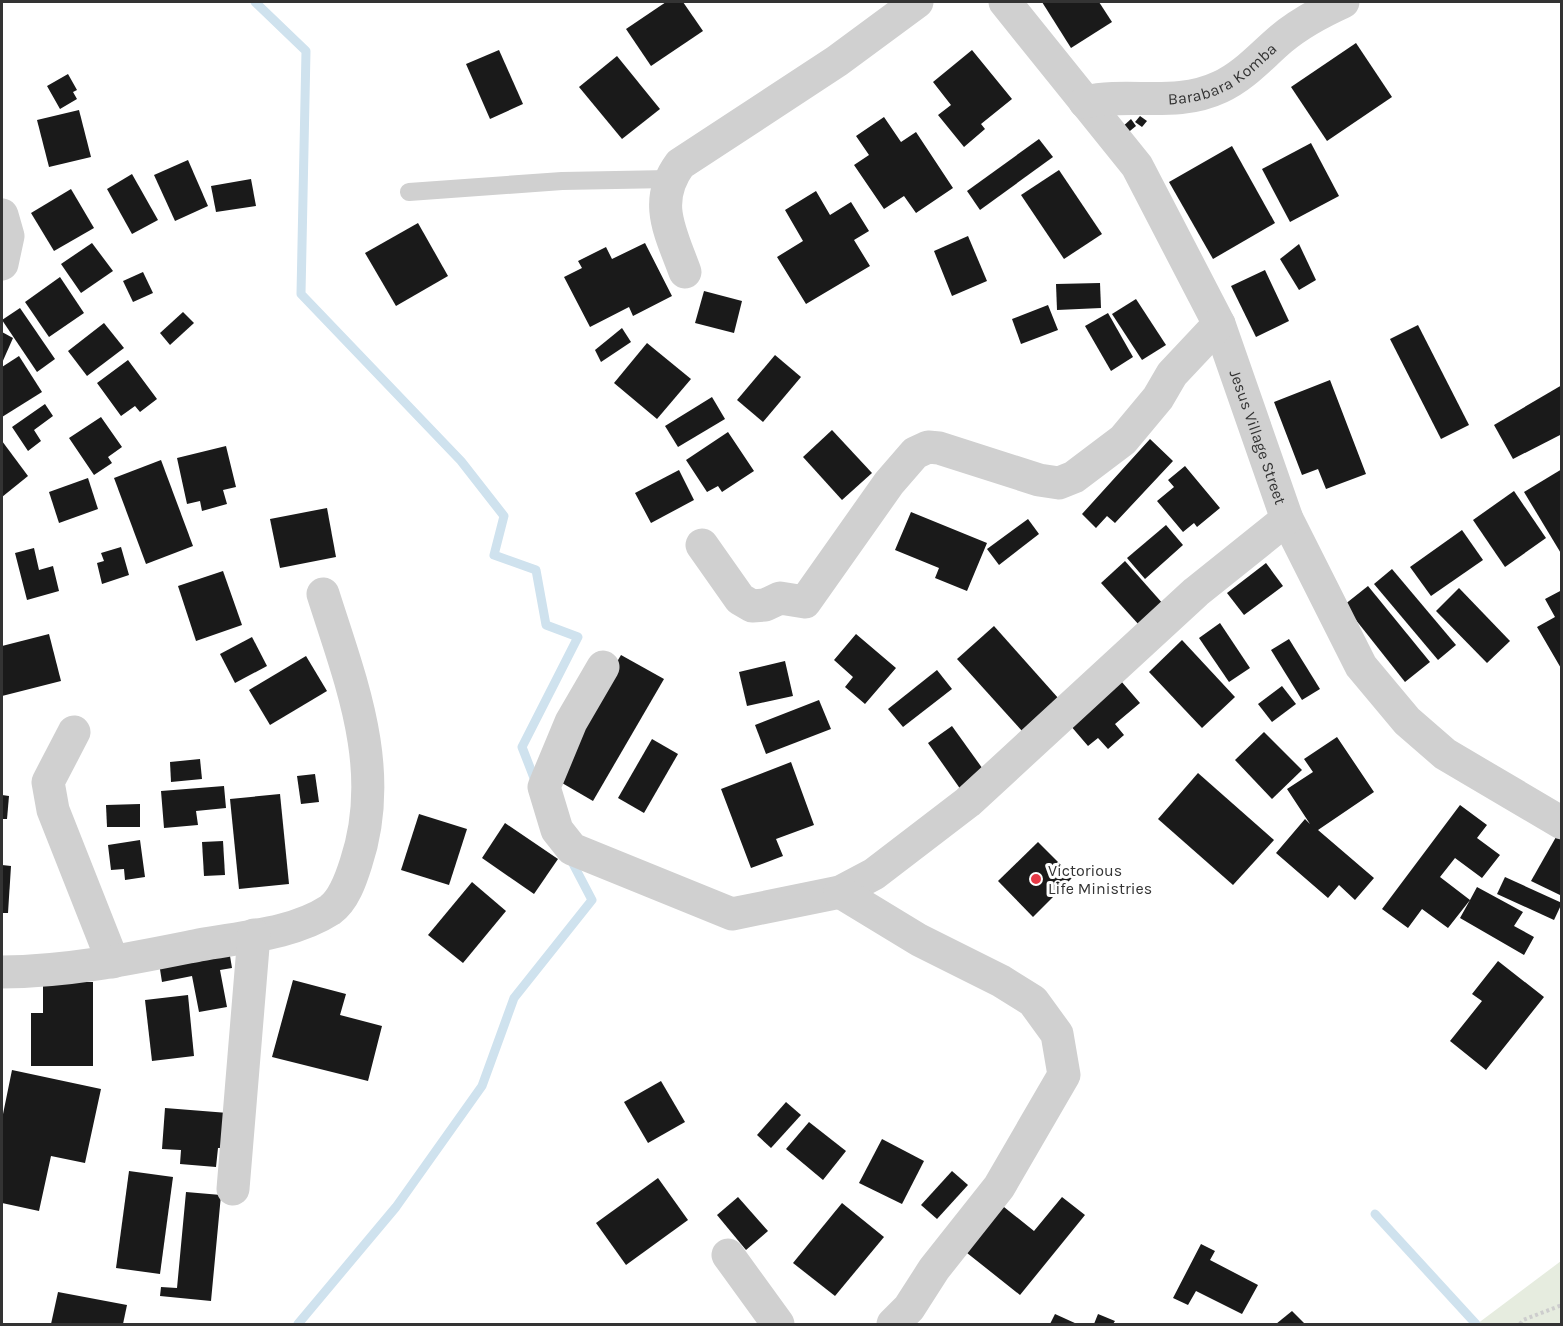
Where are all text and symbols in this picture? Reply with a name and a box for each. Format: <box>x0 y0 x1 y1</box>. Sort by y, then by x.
street label: Barabara Komba <box>1167 39 1280 108</box>
street label: Jesus Village Street <box>1226 367 1291 507</box>
place label: Victorious Life Ministries <box>1048 861 1152 898</box>
marker: Victorious Life Ministries <box>1029 872 1043 886</box>

